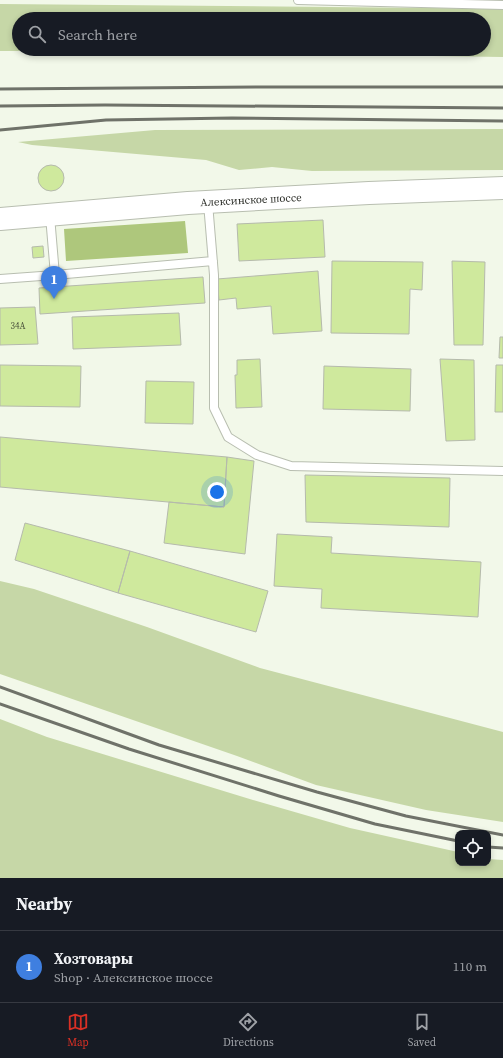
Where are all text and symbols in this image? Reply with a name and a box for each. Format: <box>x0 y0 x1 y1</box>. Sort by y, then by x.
search box <box>12 12 491 56</box>
icon: search <box>26 23 48 45</box>
text: Search here <box>58 24 137 45</box>
street label: Алексинское шоссе <box>200 190 302 210</box>
pin: 1 <box>41 266 67 299</box>
house number: 34А <box>11 320 26 332</box>
your location <box>207 482 227 502</box>
map controls <box>455 830 491 866</box>
button: locate <box>455 830 491 866</box>
text: Nearby <box>16 892 72 916</box>
text: Хозтовары <box>54 948 133 969</box>
text: 1 <box>25 958 33 975</box>
text: 110 m <box>453 958 487 975</box>
text: Shop · Алексинское шоссе <box>54 969 213 986</box>
tab: Map <box>67 1011 89 1050</box>
tab: Directions <box>223 1011 274 1050</box>
tab: Saved <box>408 1011 436 1050</box>

